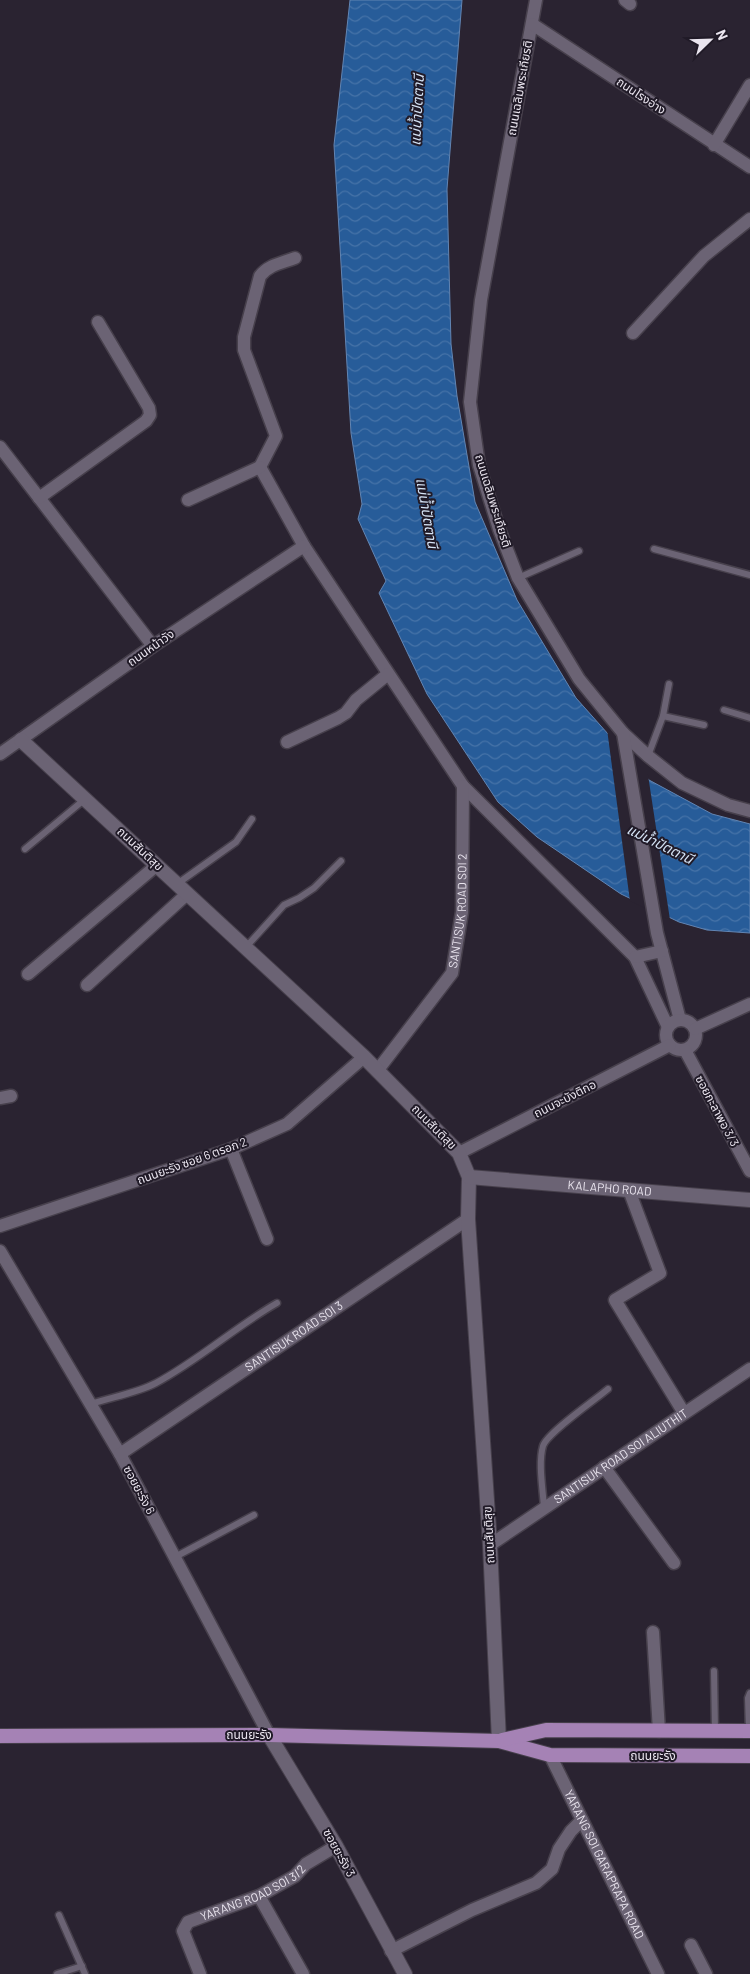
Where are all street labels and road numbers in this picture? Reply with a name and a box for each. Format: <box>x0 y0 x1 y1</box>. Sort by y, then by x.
street label: ถนนเฉลิมพระเกียรติ <box>504 39 534 137</box>
street label: ถนนโรงอ่าง <box>614 74 669 117</box>
street label: ถนนเฉลิมพระเกียรติ <box>473 453 515 549</box>
street label: ถนนหน้าวัง <box>124 626 176 668</box>
street label: ถนนสันติสุข <box>114 824 166 874</box>
street label: SANTISUK ROAD SOI 2 <box>445 854 468 969</box>
street label: ซอยกะลาพอ 3/3 <box>693 1073 742 1148</box>
street label: ถนนจะบังติกอ <box>531 1076 598 1120</box>
street label: ถนนสันติสุข <box>409 1101 460 1152</box>
street label: ถนนยะรัง ซอย 6 ตรอก 2 <box>135 1134 249 1186</box>
street label: KALAPHO ROAD <box>567 1177 652 1198</box>
street label: SANTISUK ROAD SOI 3 <box>242 1298 345 1374</box>
street label: SANTISUK ROAD SOI ALIUTHIT <box>551 1405 690 1506</box>
street label: ซอยยะรัง 6 <box>121 1463 158 1516</box>
street label: ถนนสันติสุข <box>480 1506 497 1564</box>
street label: ถนนยะรัง <box>226 1727 272 1741</box>
street label: ถนนยะรัง <box>630 1748 676 1762</box>
street label: YARANG SOI GARAPRAPA ROAD <box>562 1787 647 1941</box>
street label: ซอยยะรัง 3 <box>321 1826 359 1879</box>
street label: YARANG ROAD SOI 3/2 <box>198 1861 308 1923</box>

